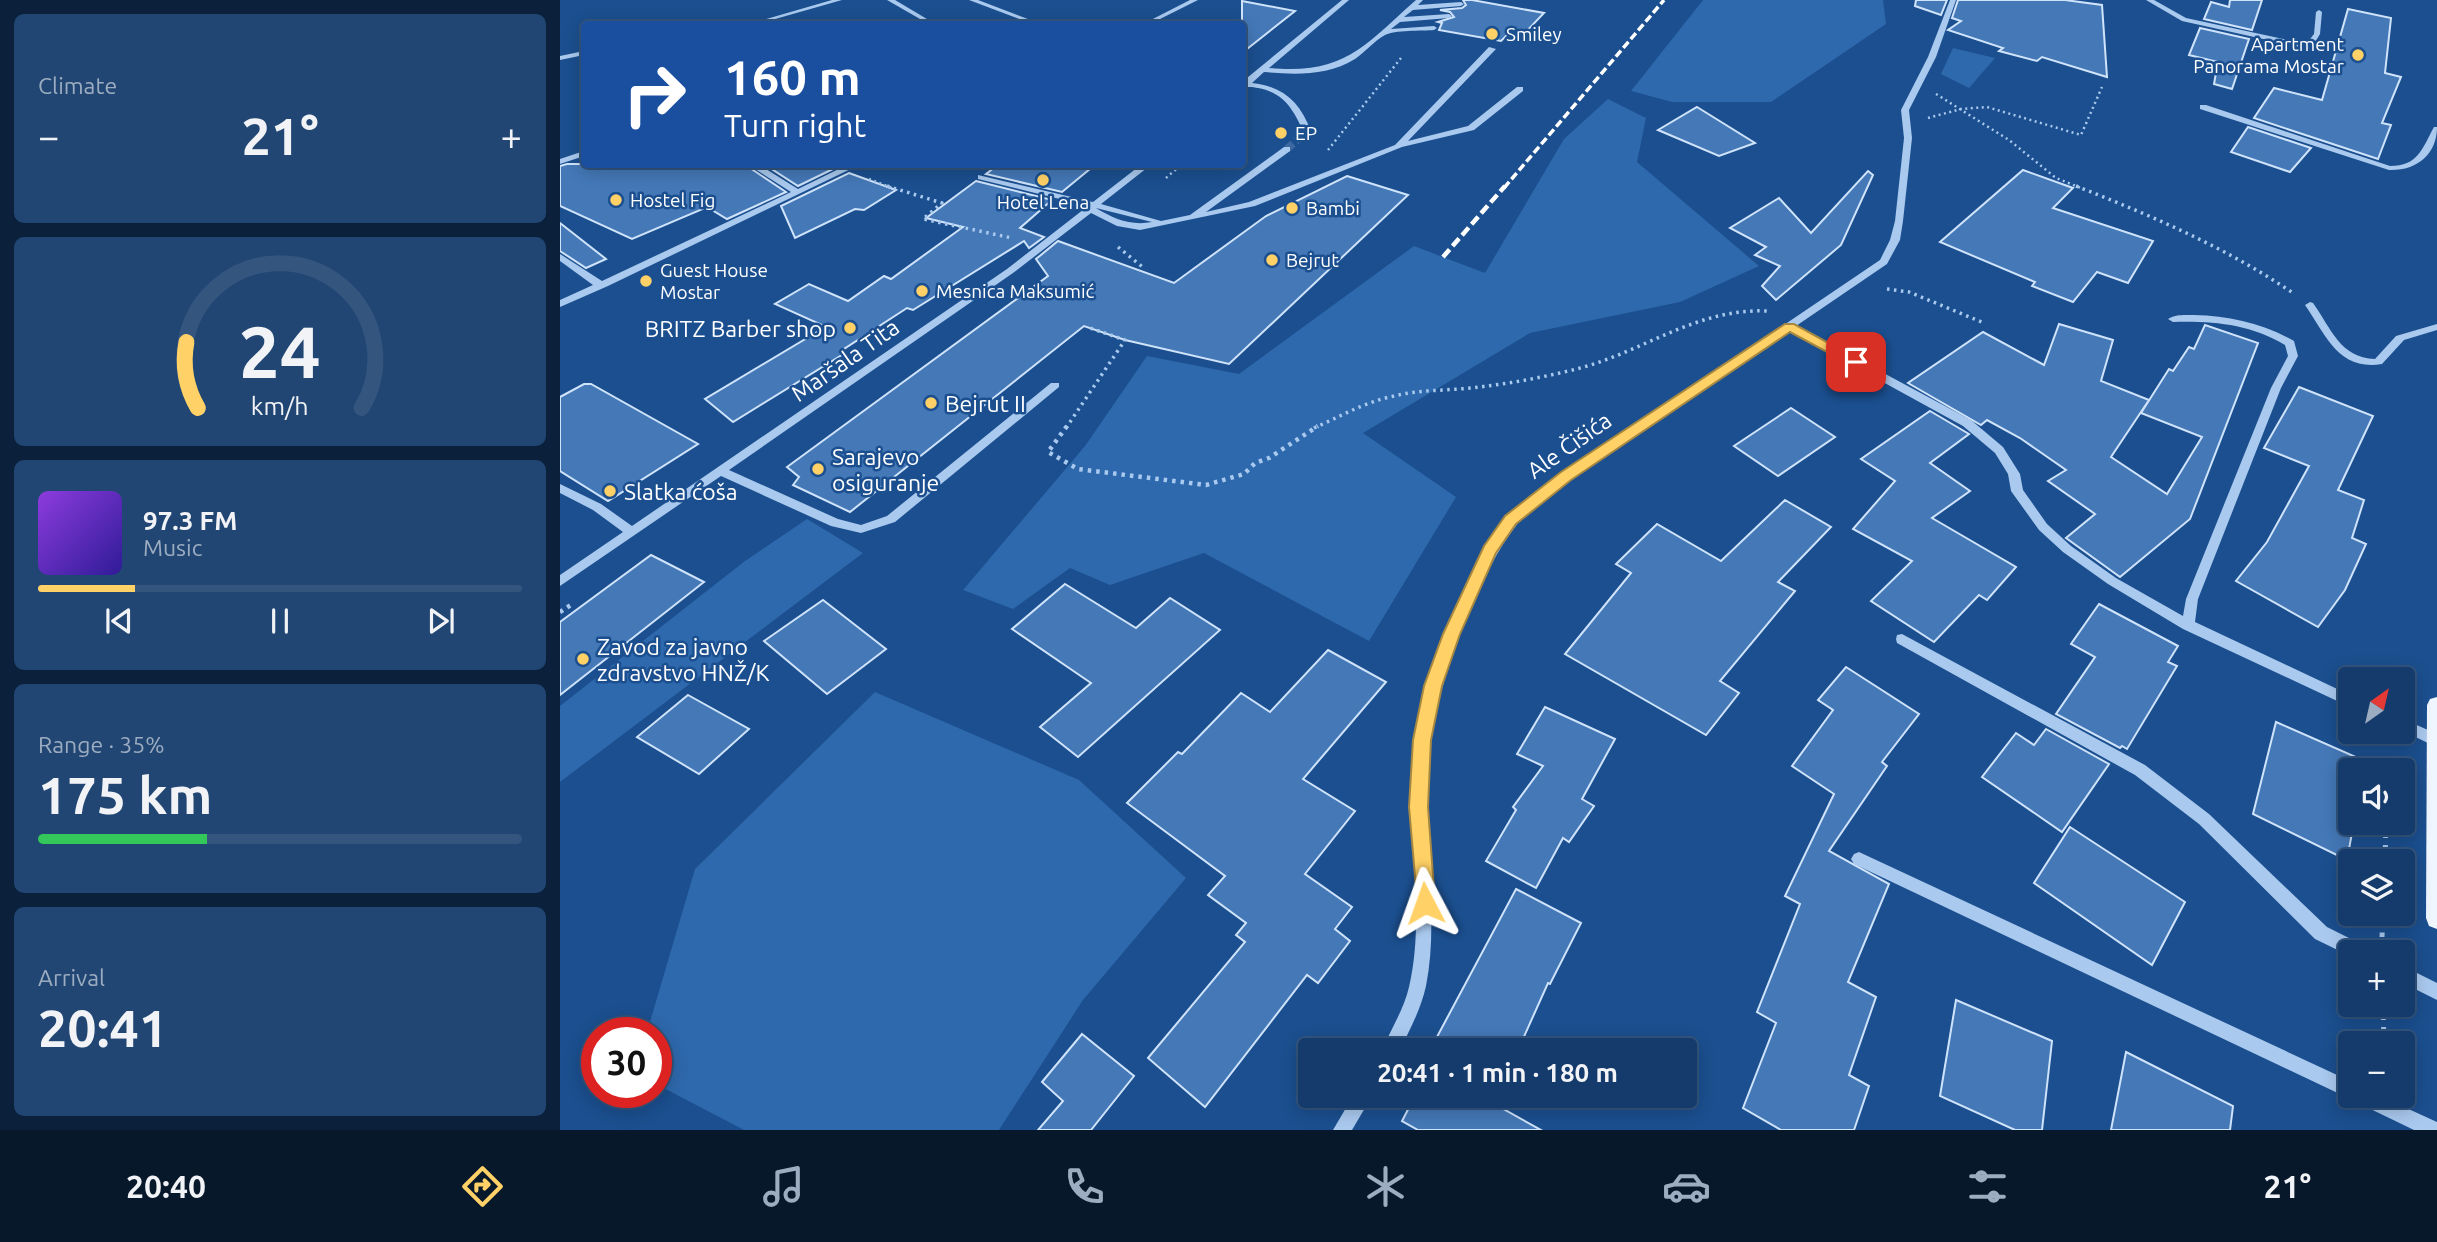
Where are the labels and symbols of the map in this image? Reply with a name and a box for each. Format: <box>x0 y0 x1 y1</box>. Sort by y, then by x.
place label: Smiley <box>1506 23 1562 45</box>
marker: Smiley <box>1484 26 1500 42</box>
place label: Apartment Panorama Mostar <box>2193 33 2345 77</box>
marker: Apartment Panorama Mostar <box>2350 47 2366 63</box>
place label: EP <box>1295 122 1317 144</box>
marker: EP <box>1273 125 1289 141</box>
marker: Hotel Lena <box>1035 172 1051 188</box>
place label: Hostel Fig <box>630 189 715 211</box>
place label: Hotel Lena <box>997 191 1089 213</box>
marker: Hostel Fig <box>608 192 624 208</box>
place label: Bambi <box>1306 197 1360 219</box>
marker: Bambi <box>1284 200 1300 216</box>
place label: Bejrut <box>1286 249 1339 271</box>
marker: Bejrut <box>1264 252 1280 268</box>
place label: Guest House Mostar <box>660 259 768 303</box>
marker: Guest House Mostar <box>638 273 654 289</box>
place label: Mesnica Maksumić <box>936 280 1095 302</box>
marker: Mesnica Maksumić <box>914 283 930 299</box>
street label: Maršala Tita <box>787 314 903 406</box>
place label: BRITZ Barber shop <box>645 316 836 341</box>
marker: BRITZ Barber shop <box>842 320 858 336</box>
pin <box>1826 332 1886 392</box>
place label: Bejrut II <box>945 391 1026 416</box>
marker: Bejrut II <box>923 395 939 411</box>
street label: Ale Čišića <box>1522 407 1616 483</box>
place label: Sarajevo osiguranje <box>832 444 939 495</box>
marker: Sarajevo osiguranje <box>810 461 826 477</box>
place label: Slatka ćoša <box>624 479 738 504</box>
marker: Slatka ćoša <box>602 483 618 499</box>
place label: Zavod za javno zdravstvo HNŽ/K <box>597 634 769 685</box>
marker: Zavod za javno zdravstvo HNŽ/K <box>575 651 591 667</box>
north arrow <box>2338 667 2415 744</box>
position arrow <box>1388 866 1462 940</box>
speed limit sign: 30 <box>581 1017 672 1108</box>

